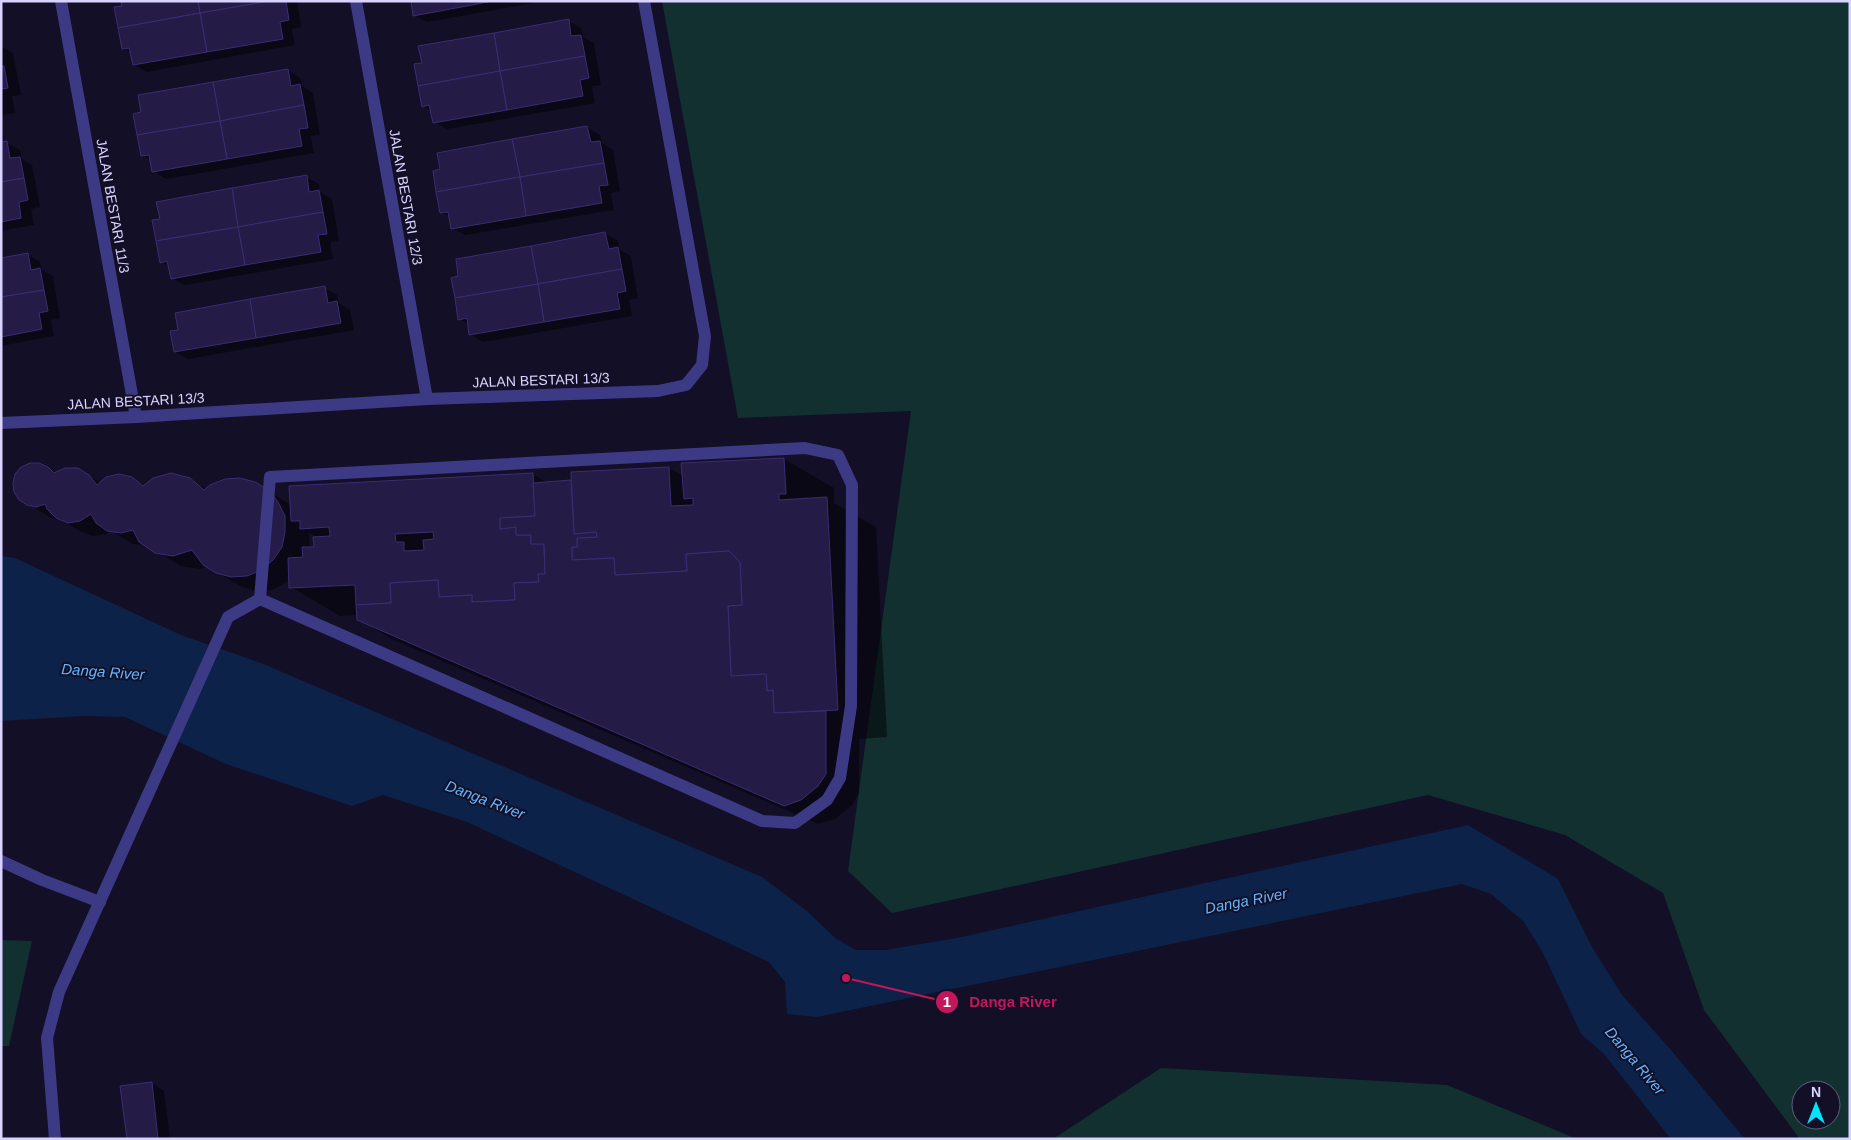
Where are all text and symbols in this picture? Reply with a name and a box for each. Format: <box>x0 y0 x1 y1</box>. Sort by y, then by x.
street label: JALAN BESTARI 12/3 <box>386 128 426 266</box>
street label: JALAN BESTARI 11/3 <box>93 137 133 275</box>
street label: JALAN BESTARI 13/3 <box>472 370 610 390</box>
street label: JALAN BESTARI 13/3 <box>67 389 205 413</box>
water label: Danga River <box>61 660 146 683</box>
water label: Danga River <box>443 777 528 823</box>
water label: Danga River <box>1203 884 1289 917</box>
callout: Danga River <box>935 987 1067 1017</box>
text: 1 <box>943 993 951 1010</box>
text: Danga River <box>969 993 1057 1010</box>
water label: Danga River <box>1602 1023 1669 1099</box>
north arrow <box>1791 1080 1841 1130</box>
text: N <box>1811 1084 1821 1100</box>

